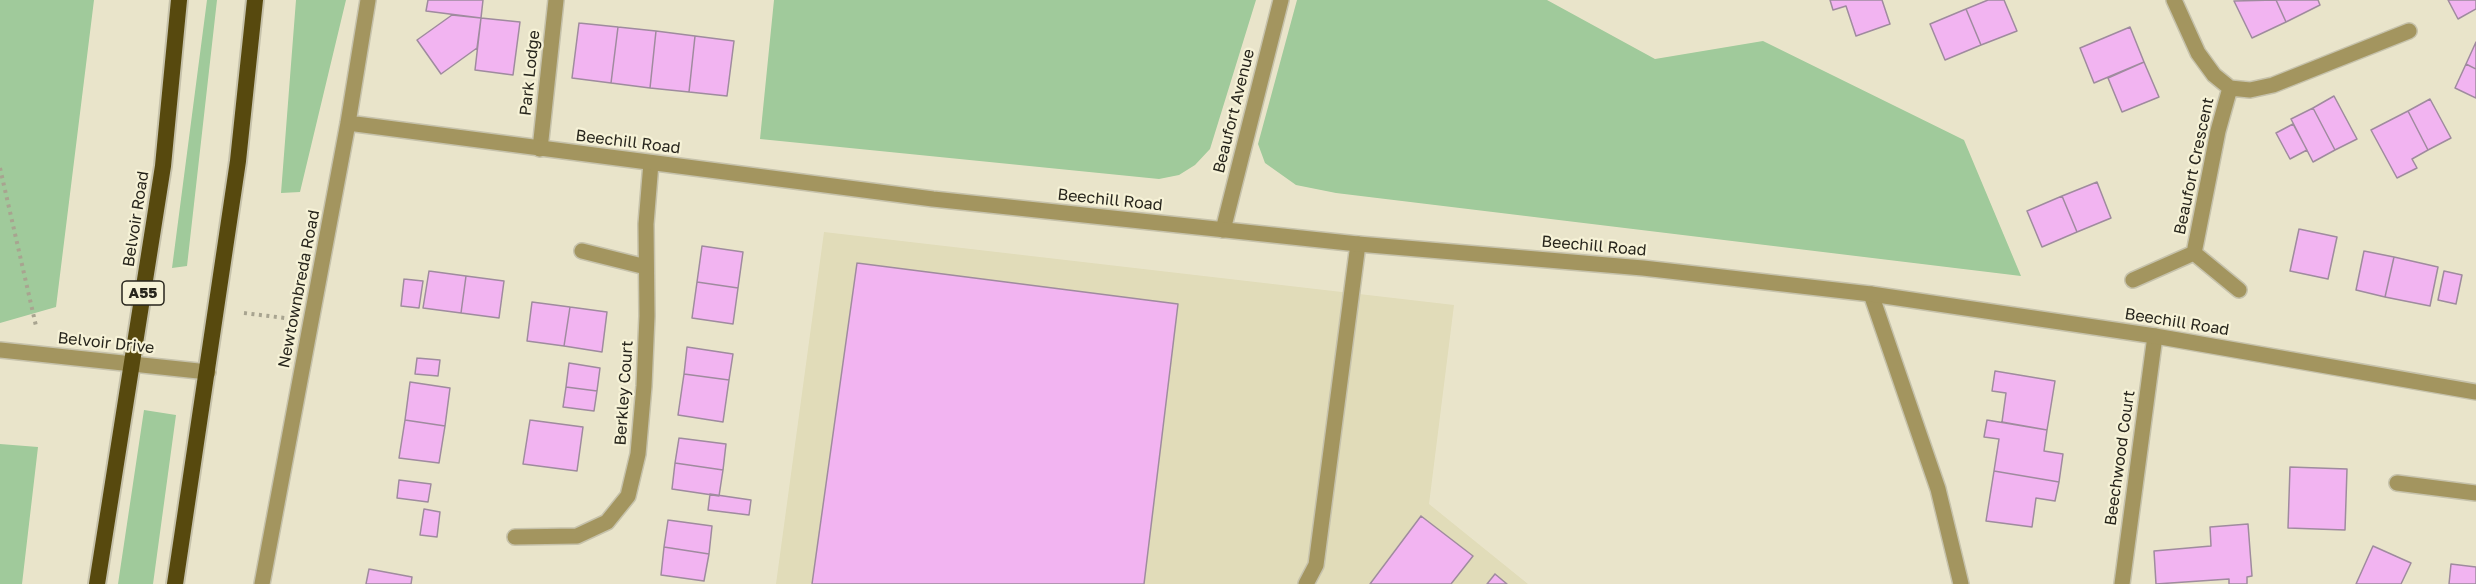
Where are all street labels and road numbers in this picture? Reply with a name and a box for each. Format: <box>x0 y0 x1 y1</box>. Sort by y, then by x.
street label: Park Lodge <box>516 29 544 117</box>
street label: Beaufort Avenue <box>1209 47 1259 175</box>
street label: Beaufort Crescent <box>2170 96 2218 236</box>
street label: Beechill Road <box>574 126 682 158</box>
street label: Belvoir Road <box>119 170 153 268</box>
street label: Beechill Road <box>1057 185 1163 215</box>
street label: Newtownbreda Road <box>274 208 324 370</box>
street label: Beechill Road <box>1541 232 1647 260</box>
road number: A55 <box>122 281 164 305</box>
street label: Beechill Road <box>2123 304 2231 340</box>
street label: Belvoir Drive <box>57 328 155 358</box>
street label: Berkley Court <box>611 340 637 446</box>
street label: Beechwood Court <box>2101 389 2139 527</box>

